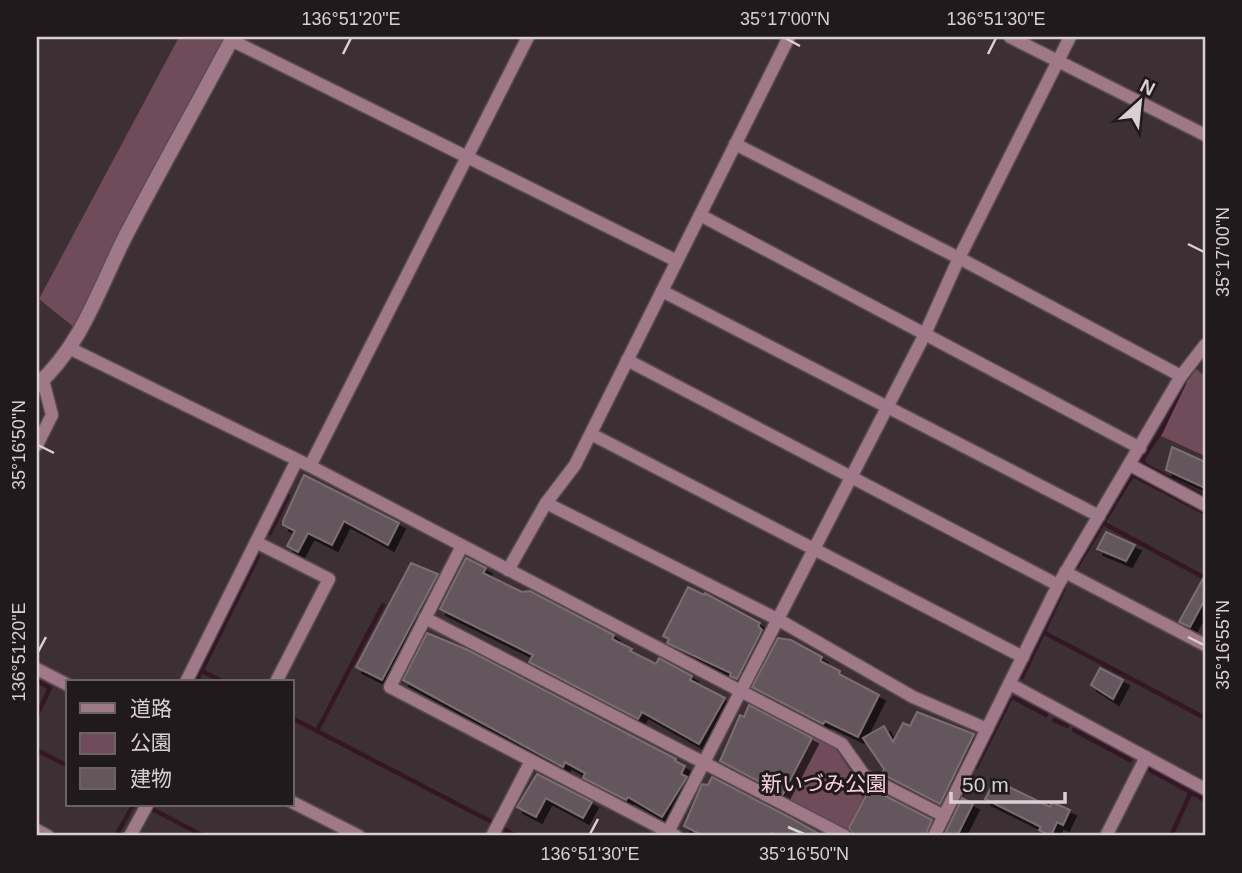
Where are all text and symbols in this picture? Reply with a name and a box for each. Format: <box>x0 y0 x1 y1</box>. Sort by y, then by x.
text: 136°51'20"E <box>301 9 401 29</box>
text: 35°17'00"N <box>740 9 830 29</box>
text: 136°51'30"E <box>946 9 1046 29</box>
north arrow <box>1106 66 1176 136</box>
text: N <box>1137 75 1158 100</box>
text: 35°17'00"N <box>1213 207 1233 297</box>
text: 35°16'50"N <box>9 400 29 490</box>
text: 35°16'55"N <box>1213 600 1233 690</box>
text: 136°51'20"E <box>9 602 29 702</box>
legend <box>66 680 294 806</box>
text: 道路 <box>130 697 172 720</box>
text: 公園 <box>130 731 172 754</box>
scale bar <box>951 761 1065 805</box>
text: 建物 <box>130 767 172 790</box>
park label: 新いづみ公園 <box>761 772 887 795</box>
text: 50 m <box>962 773 1009 796</box>
text: 136°51'30"E <box>540 844 640 864</box>
text: 35°16'50"N <box>759 844 849 864</box>

